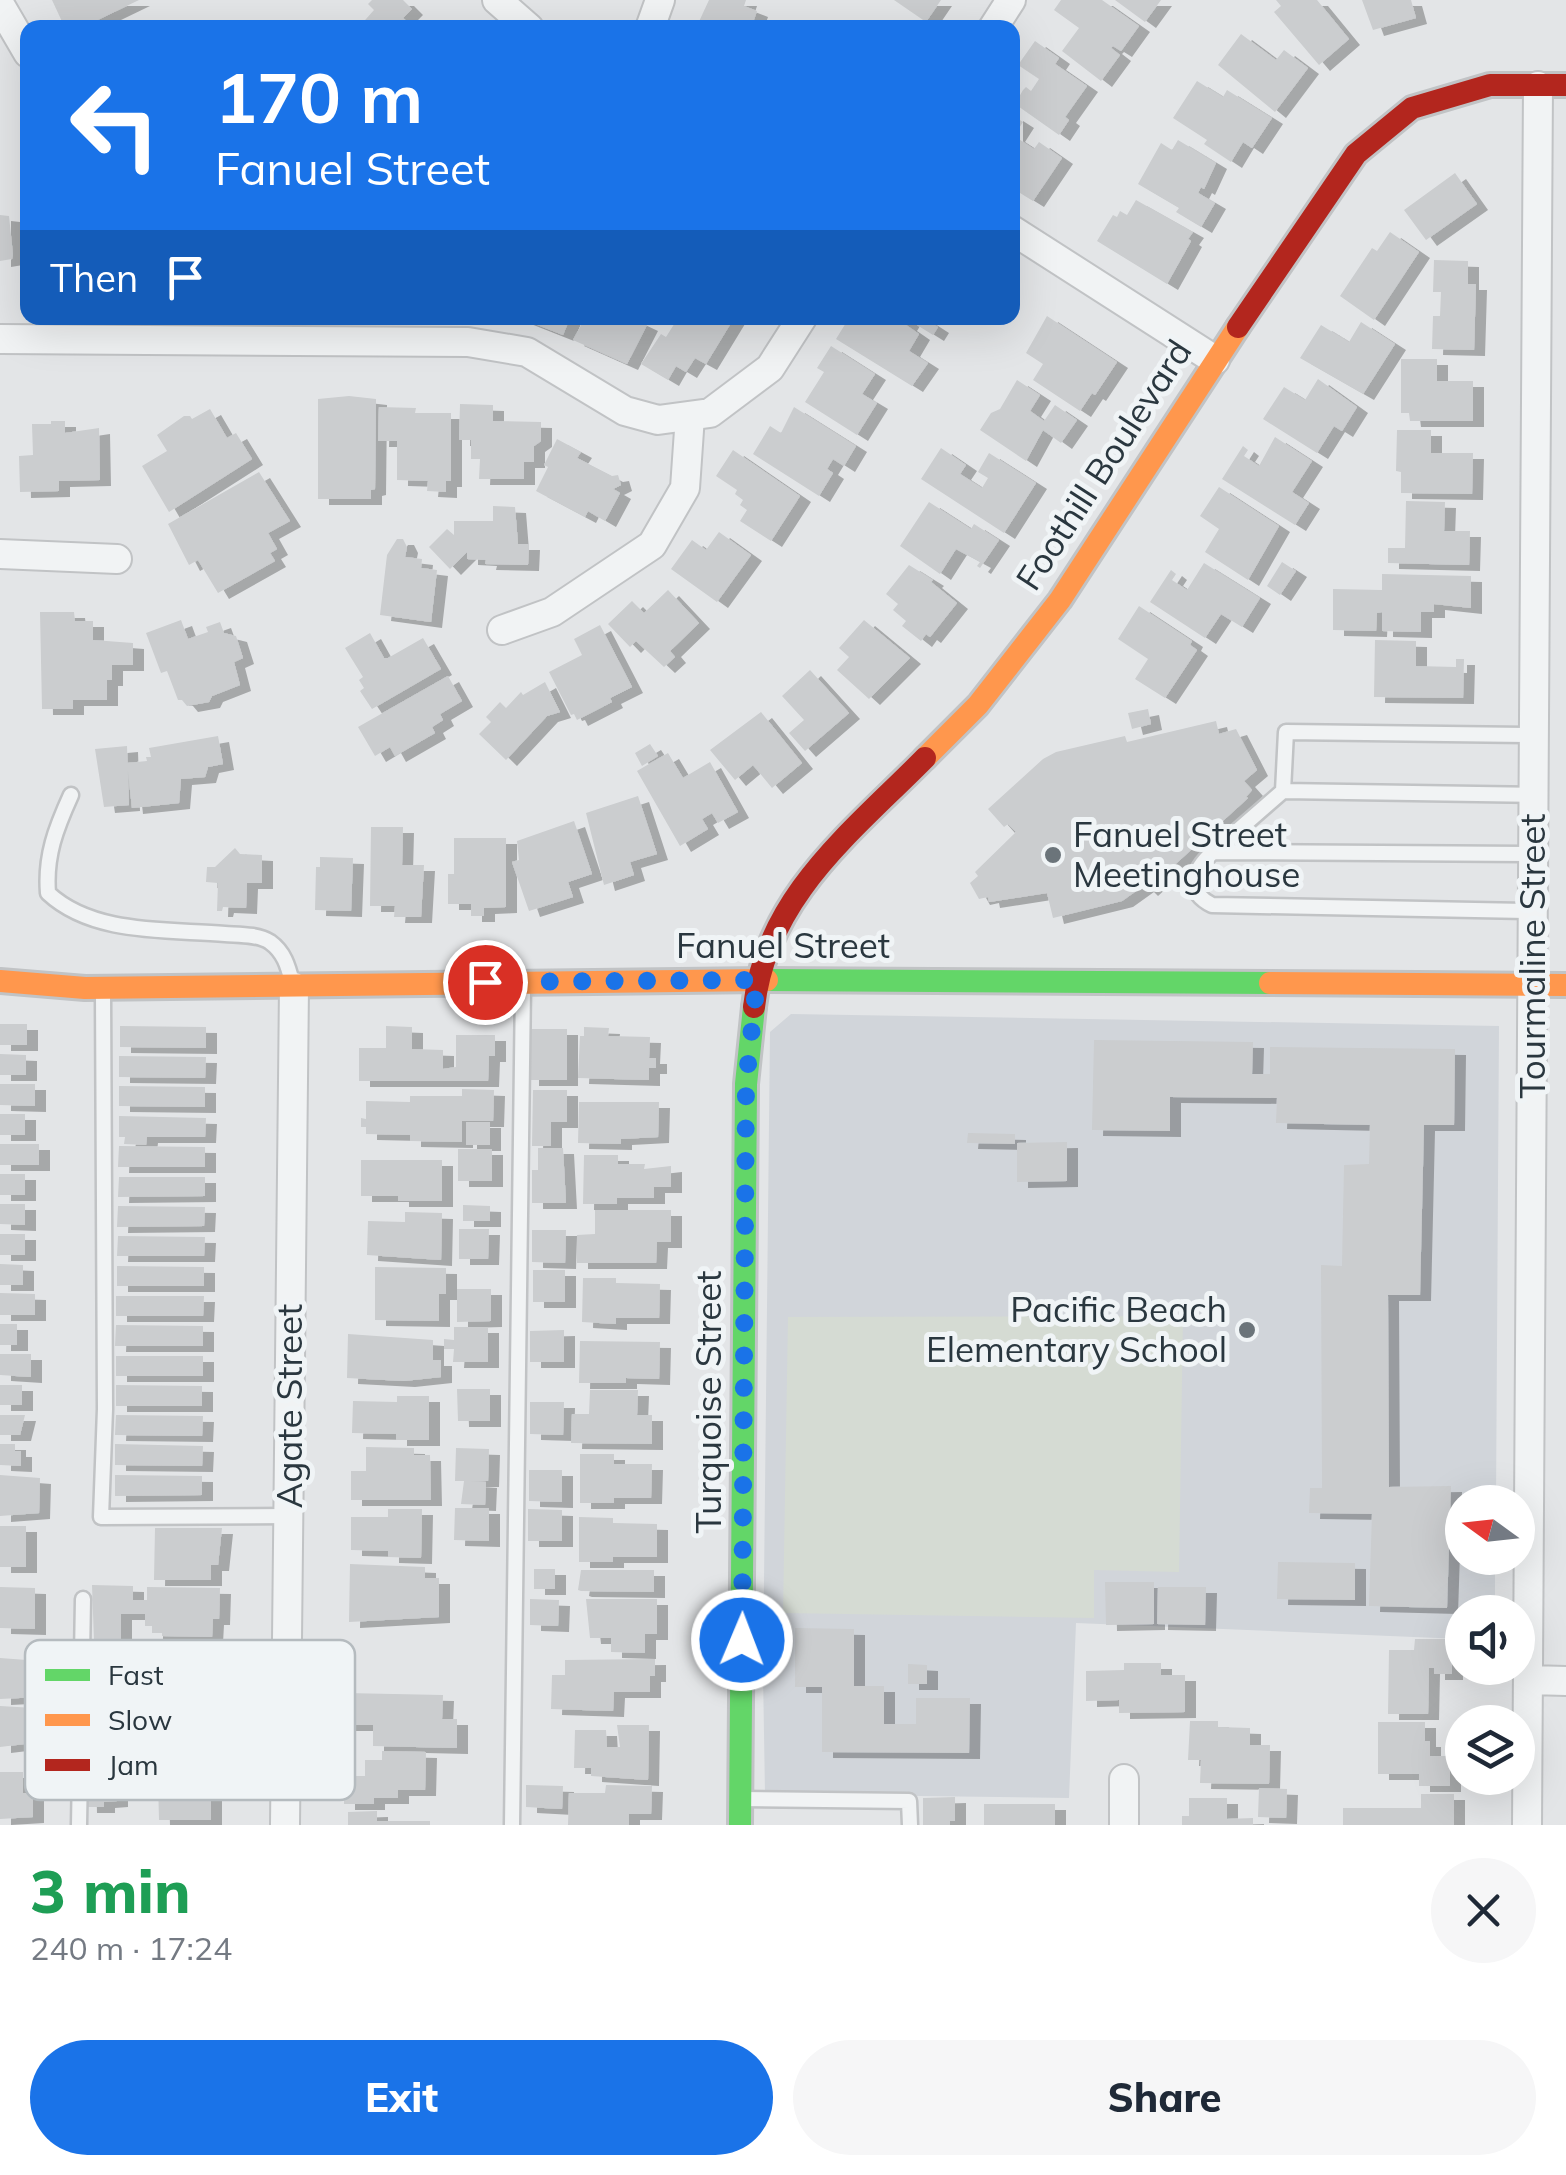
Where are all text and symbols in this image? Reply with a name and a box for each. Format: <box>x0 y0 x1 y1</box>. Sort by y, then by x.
text: 170 m <box>215 53 423 141</box>
icon: left <box>50 60 180 190</box>
text: Fanuel Street <box>215 140 490 196</box>
icon: arrive <box>158 250 213 305</box>
text: Then <box>50 254 138 302</box>
street label: Foothill Boulevard <box>1006 331 1200 598</box>
place label: Fanuel Street Meetinghouse <box>1073 812 1300 896</box>
street label: Tourmaline Street <box>1510 813 1554 1099</box>
marker: Fanuel Street Meetinghouse <box>1042 844 1064 866</box>
street label: Fanuel Street <box>676 923 890 967</box>
pin <box>443 940 528 1025</box>
icon: arrive <box>458 955 513 1010</box>
street label: Turquoise Street <box>686 1270 730 1534</box>
place label: Pacific Beach Elementary School <box>926 1287 1227 1371</box>
street label: Agate Street <box>267 1304 311 1508</box>
marker: Pacific Beach Elementary School <box>1236 1319 1258 1341</box>
north arrow <box>1445 1485 1535 1575</box>
map controls <box>1445 1485 1535 1795</box>
position arrow <box>690 1588 794 1692</box>
button: sound <box>1445 1595 1535 1685</box>
legend <box>25 1640 355 1800</box>
text: Fast <box>108 1657 164 1692</box>
text: Slow <box>108 1702 172 1737</box>
button: layers <box>1445 1705 1535 1795</box>
text: Jam <box>108 1747 159 1782</box>
text: 3 min <box>30 1853 191 1928</box>
button: close <box>1431 1858 1536 1963</box>
text: 240 m · 17:24 <box>30 1928 232 1968</box>
button: Exit <box>30 2040 773 2155</box>
button: Share <box>793 2040 1536 2155</box>

